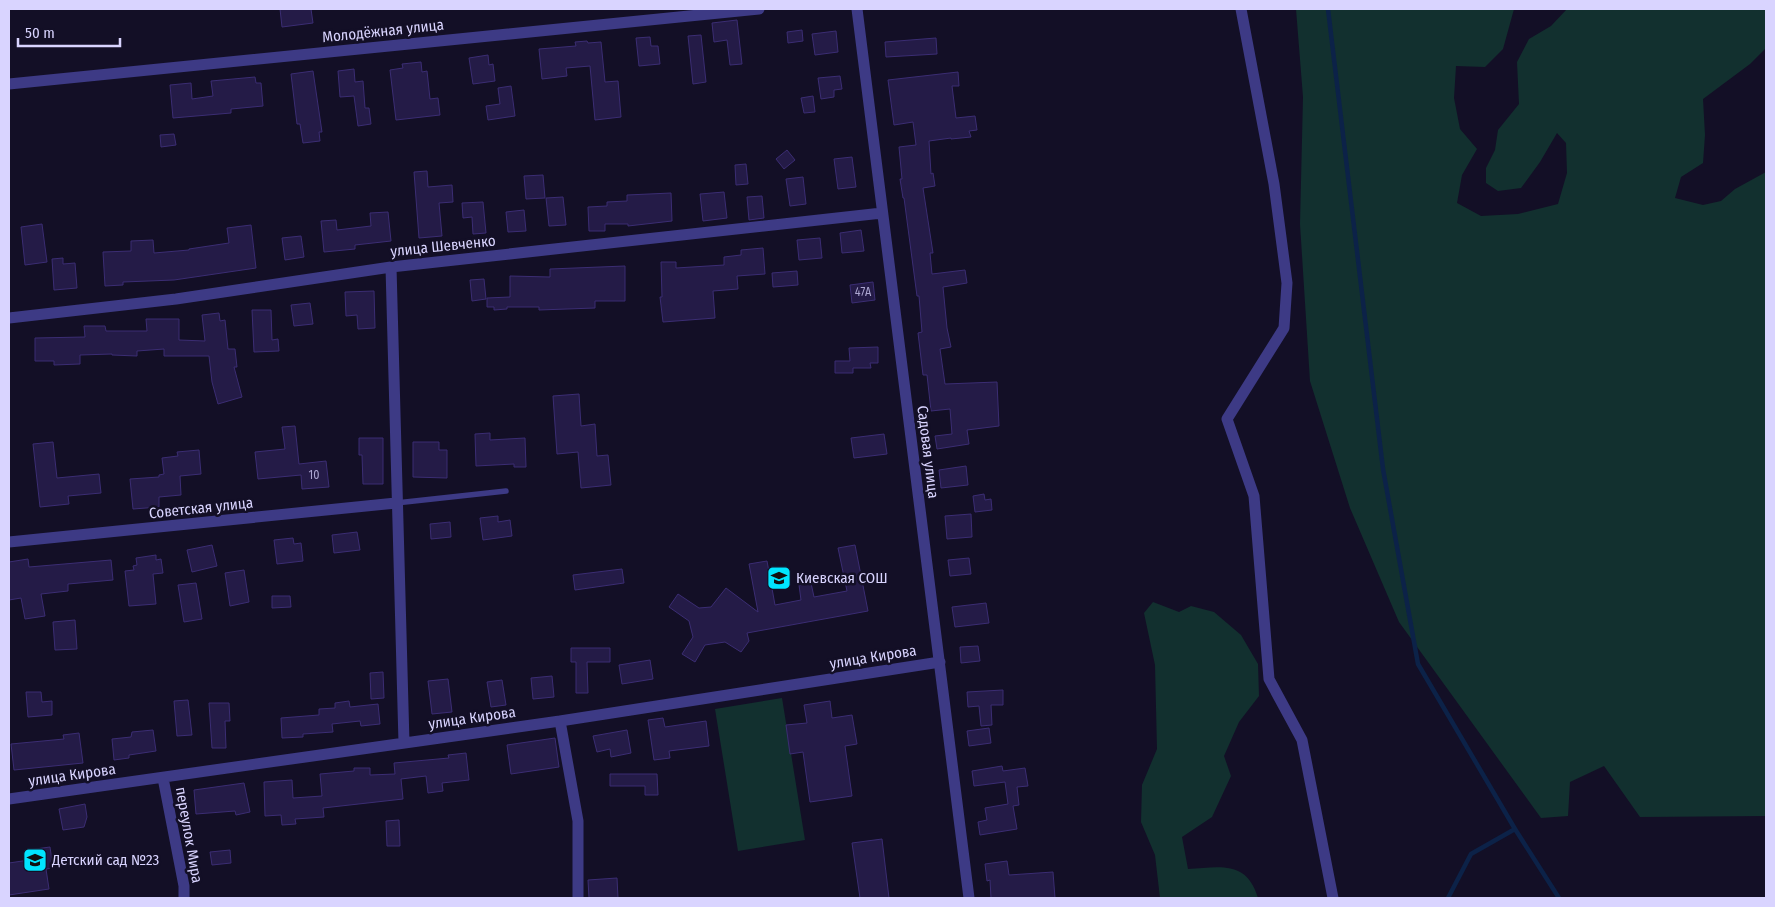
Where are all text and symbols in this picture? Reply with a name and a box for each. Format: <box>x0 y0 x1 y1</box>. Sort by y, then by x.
scale bar <box>18 15 120 47</box>
street label: Молодёжная улица <box>321 16 445 46</box>
text: 50 m <box>25 24 55 42</box>
street label: улица Шевченко <box>389 232 497 260</box>
house number: 47А <box>855 285 872 299</box>
street label: Садовая улица <box>913 404 943 500</box>
house number: 10 <box>309 468 319 482</box>
street label: Советская улица <box>148 494 254 522</box>
school or university icon: Киевская СОШ <box>766 565 792 591</box>
place label: Киевская СОШ <box>796 569 888 587</box>
street label: улица Кирова <box>828 641 918 673</box>
street label: улица Кирова <box>427 703 517 733</box>
street label: улица Кирова <box>27 760 117 790</box>
street label: переулок Мира <box>172 786 206 884</box>
school or university icon: Детский сад №23 <box>22 847 48 873</box>
place label: Детский сад №23 <box>51 851 160 869</box>

